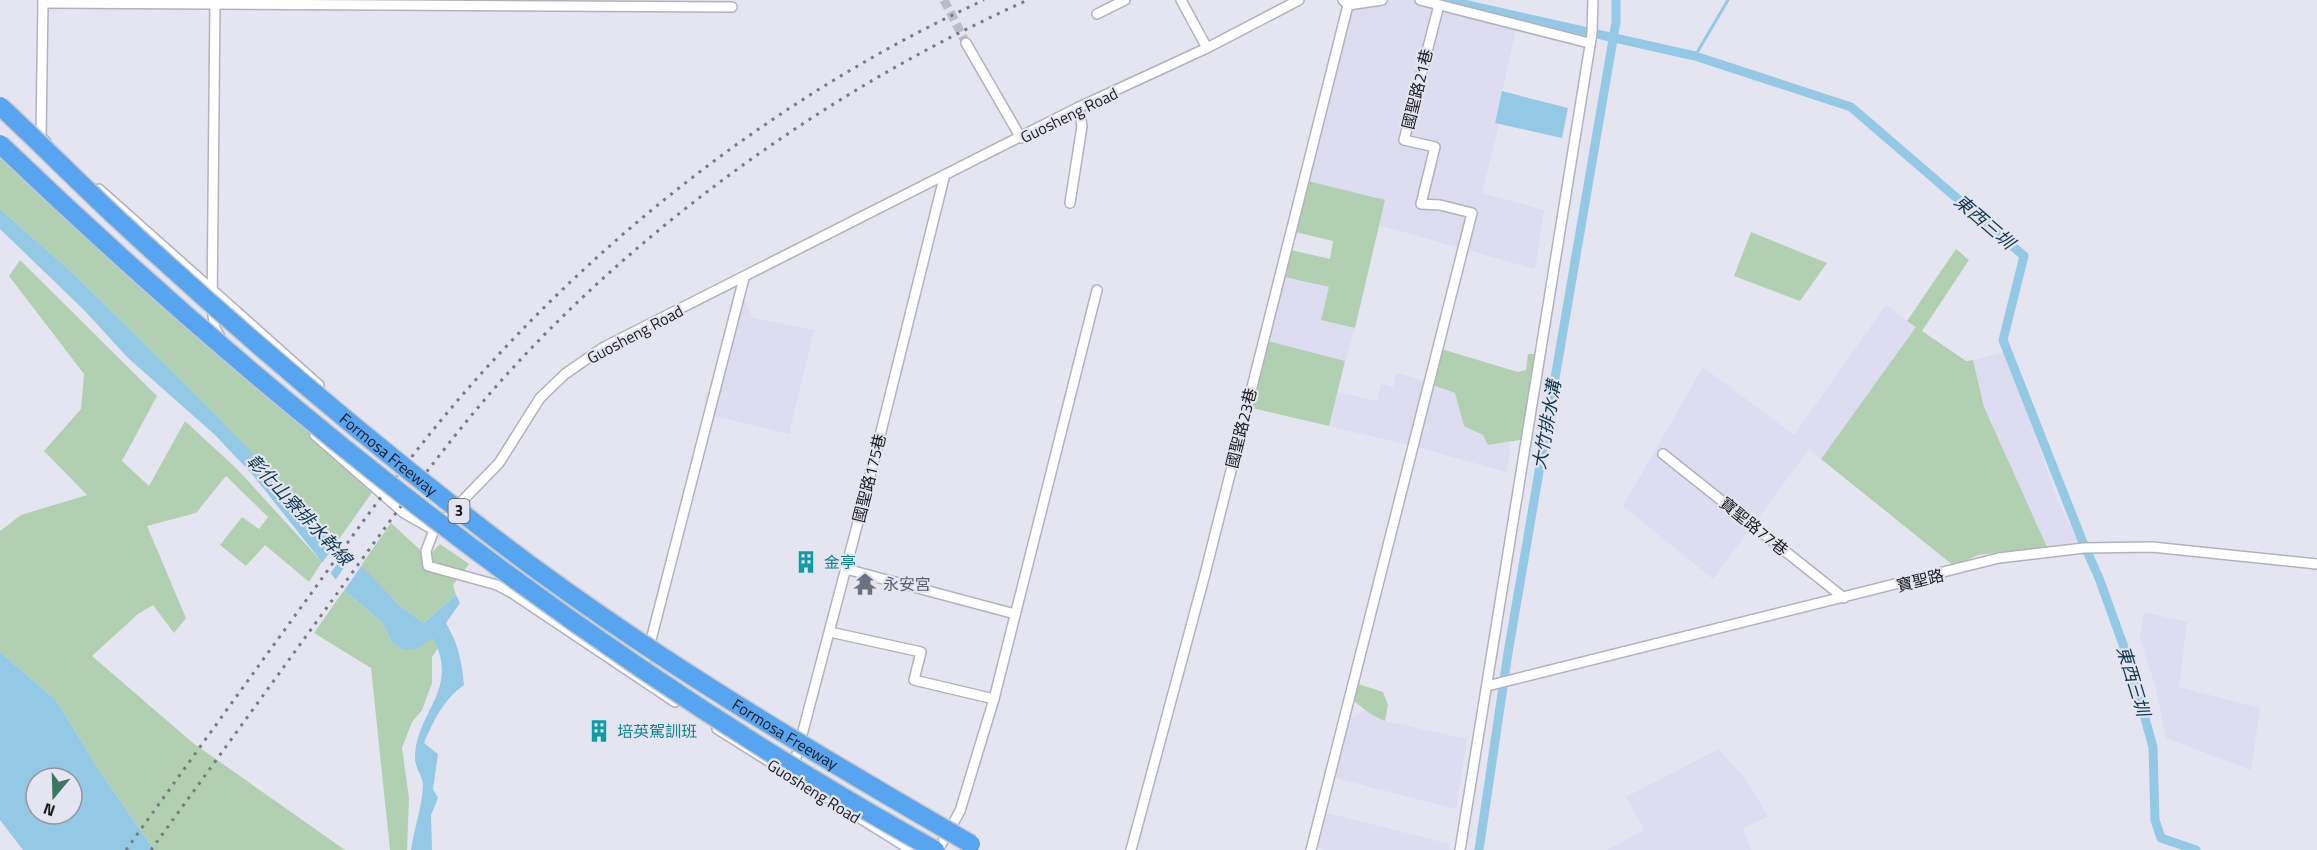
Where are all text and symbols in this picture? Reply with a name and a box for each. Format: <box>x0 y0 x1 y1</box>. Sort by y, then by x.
street label: 國聖路21巷 <box>1395 46 1439 132</box>
street label: Guosheng Road <box>1016 81 1122 149</box>
water label: 東西三圳 <box>1948 188 2023 257</box>
street label: Guosheng Road <box>583 299 687 369</box>
water label: 大竹排水溝 <box>1525 375 1568 472</box>
street label: 國聖路23巷 <box>1219 385 1263 471</box>
street label: Formosa Freeway <box>334 407 443 502</box>
street label: 國聖路175巷 <box>846 431 892 525</box>
water label: 彰化山寮排水幹線 <box>240 448 360 573</box>
street label: 寶聖路77巷 <box>1715 491 1793 561</box>
road number: 3 <box>448 499 470 523</box>
building icon: 金亭 <box>793 549 819 575</box>
place label: 金亭 <box>824 550 856 574</box>
street label: 寶聖路 <box>1894 563 1946 597</box>
temple icon: 永安宮 <box>852 571 878 597</box>
place label: 永安宮 <box>883 572 931 596</box>
water label: 東西三圳 <box>2110 642 2158 722</box>
street label: Formosa Freeway <box>728 693 843 776</box>
building icon: 培英駕訓班 <box>586 718 612 744</box>
place label: 培英駕訓班 <box>617 719 697 743</box>
street label: Guosheng Road <box>763 753 865 829</box>
north arrow <box>24 766 84 826</box>
text: N <box>40 797 58 823</box>

